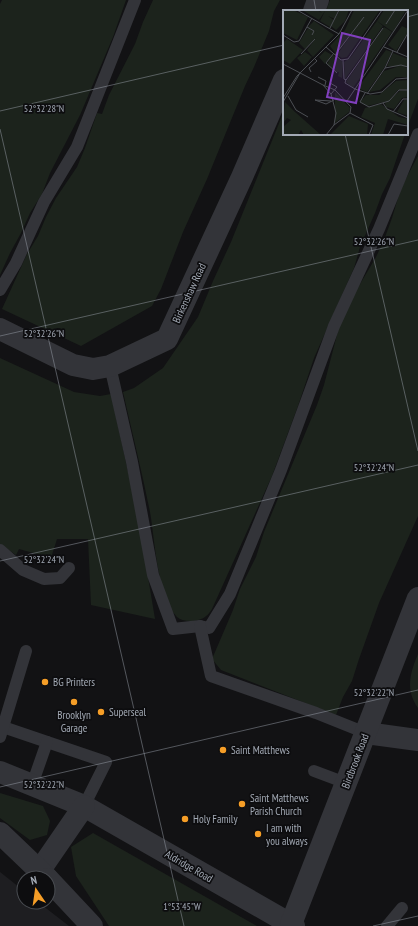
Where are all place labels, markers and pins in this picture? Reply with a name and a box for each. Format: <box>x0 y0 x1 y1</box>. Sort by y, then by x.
place label: BG Printers <box>53 675 95 689</box>
marker: BG Printers <box>40 677 50 687</box>
marker: Brooklyn Garage <box>69 697 79 707</box>
place label: Superseal <box>109 705 146 719</box>
marker: Superseal <box>96 707 106 717</box>
place label: Brooklyn Garage <box>57 708 91 735</box>
place label: Saint Matthews <box>231 743 290 757</box>
marker: Saint Matthews <box>218 745 228 755</box>
place label: Saint Matthews Parish Church <box>250 791 309 818</box>
marker: Saint Matthews Parish Church <box>237 799 247 809</box>
place label: Holy Family <box>193 812 238 826</box>
marker: Holy Family <box>180 814 190 824</box>
place label: I am with you always <box>266 821 308 848</box>
marker: I am with you always <box>253 829 263 839</box>

